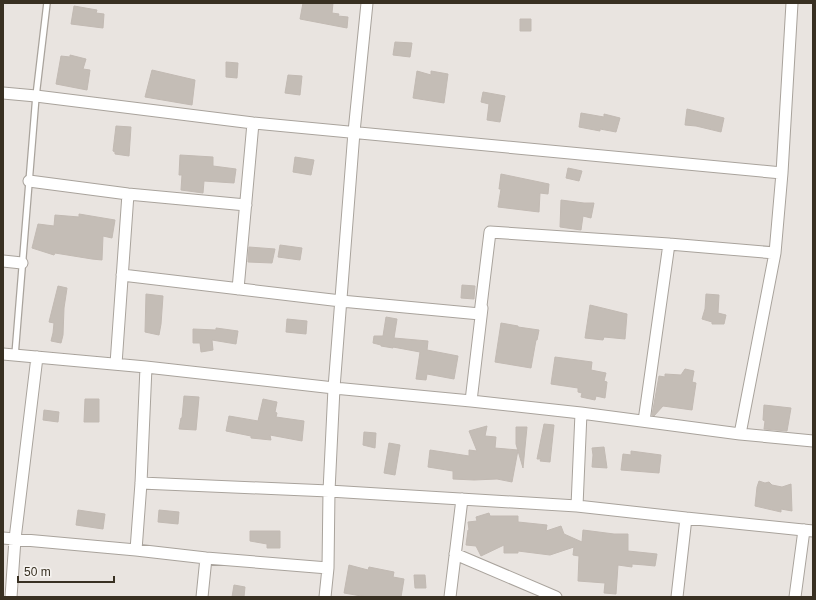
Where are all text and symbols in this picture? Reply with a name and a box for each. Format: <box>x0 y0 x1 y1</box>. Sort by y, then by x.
scale bar <box>18 558 114 584</box>
text: 50 m <box>24 565 51 579</box>

